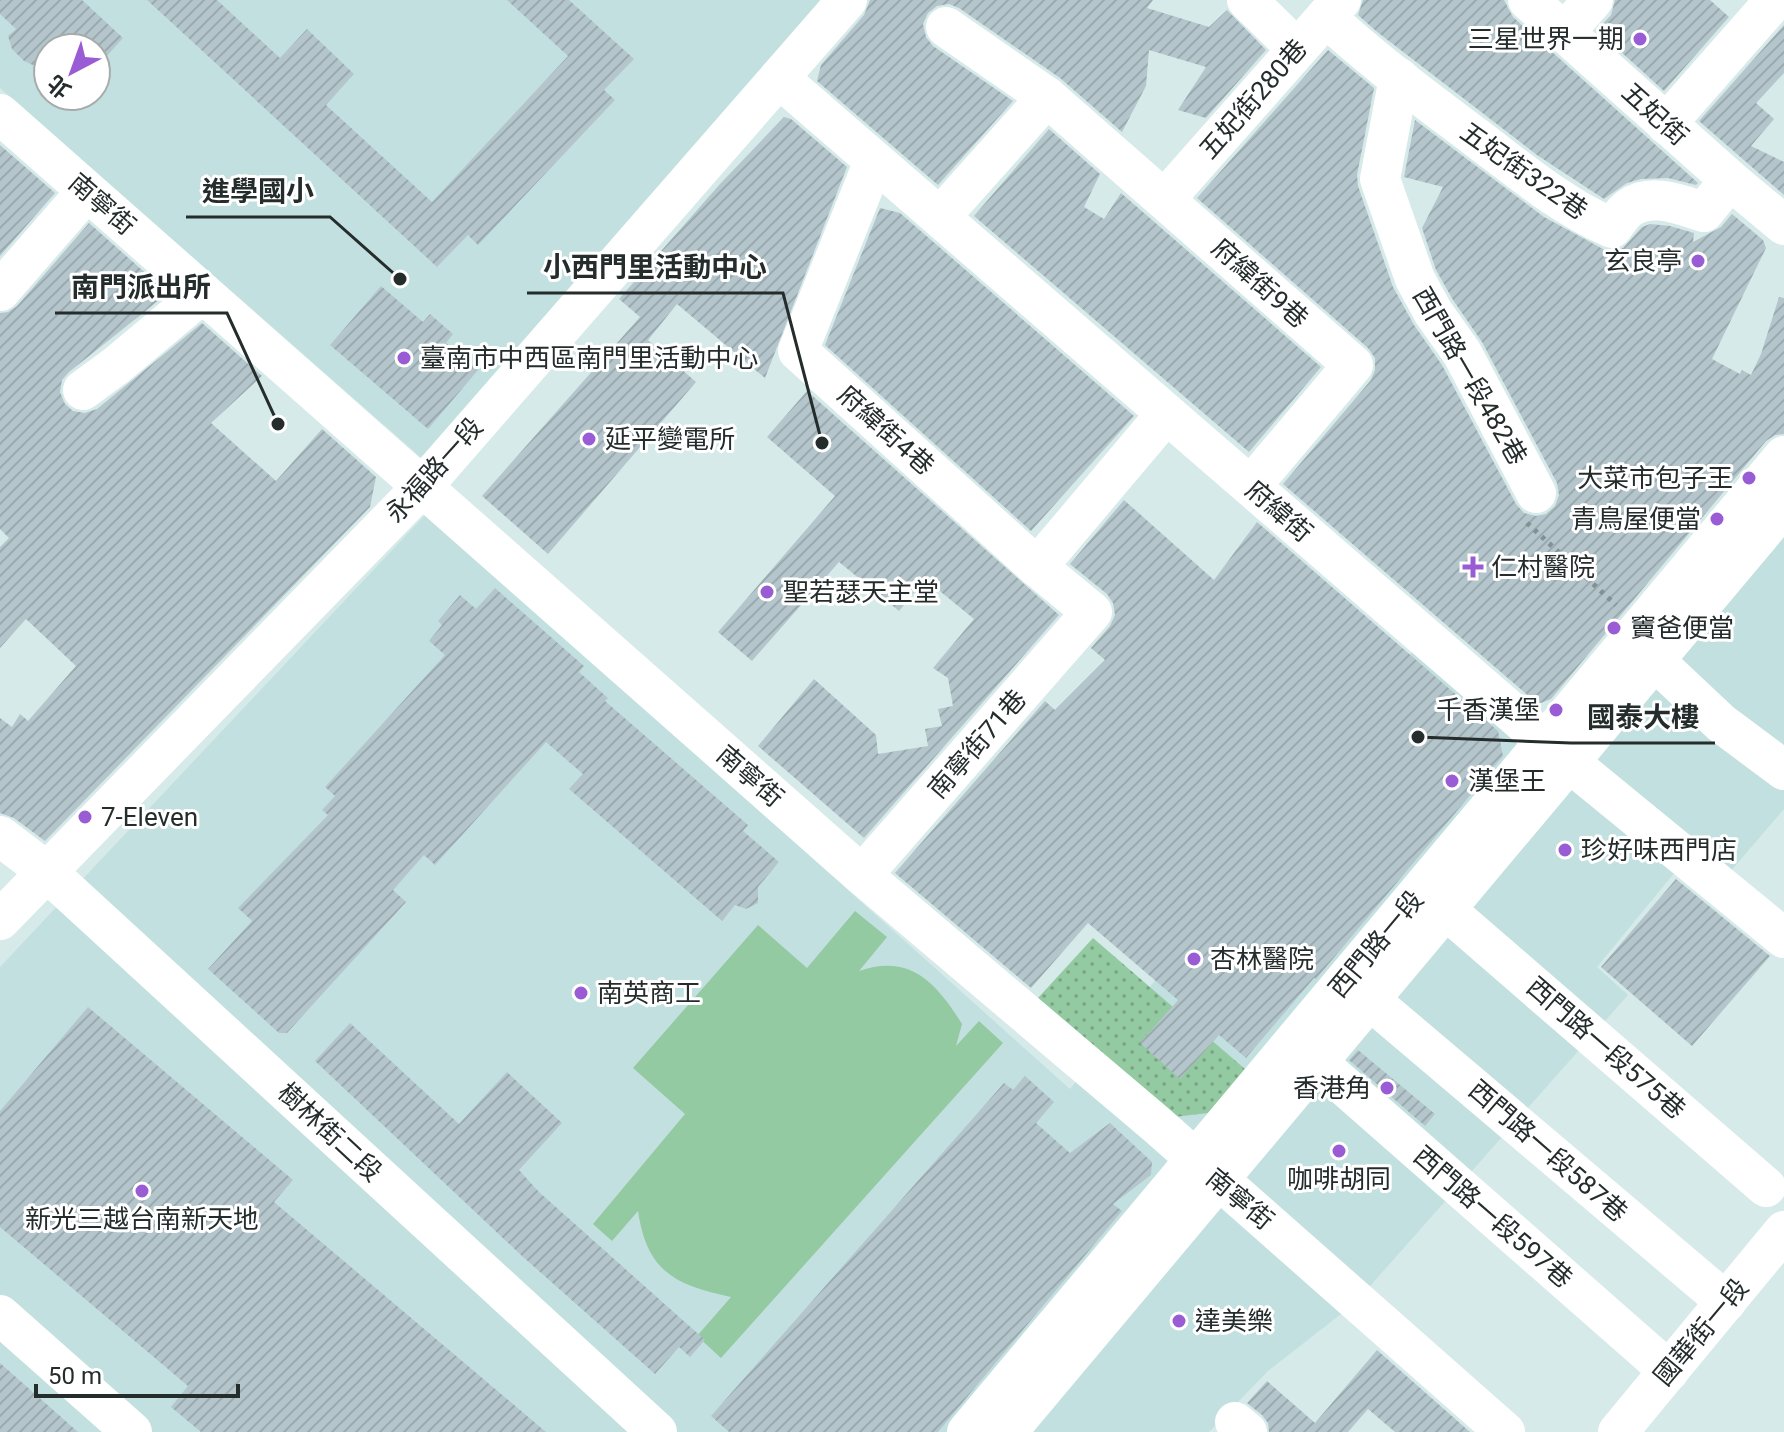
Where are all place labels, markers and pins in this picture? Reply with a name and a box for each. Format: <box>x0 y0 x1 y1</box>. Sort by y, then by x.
place label: 三星世界一期 <box>1468 24 1624 54</box>
marker: 三星世界一期 <box>1631 30 1649 48</box>
callout: 進學國小 <box>186 165 330 217</box>
callout: 小西門里活動中心 <box>527 241 783 293</box>
place label: 玄良亭 <box>1604 246 1682 276</box>
marker: 玄良亭 <box>1689 252 1707 270</box>
callout: 南門派出所 <box>55 261 227 313</box>
place label: 臺南市中西區南門里活動中心 <box>420 343 758 373</box>
marker: 臺南市中西區南門里活動中心 <box>395 349 413 367</box>
place label: 延平變電所 <box>605 424 735 454</box>
marker: 延平變電所 <box>580 430 598 448</box>
place label: 大菜市包子王 <box>1577 463 1733 493</box>
marker: 大菜市包子王 <box>1740 469 1758 487</box>
place label: 青鳥屋便當 <box>1571 504 1701 534</box>
marker: 青鳥屋便當 <box>1708 510 1726 528</box>
place label: 仁村醫院 <box>1491 552 1595 582</box>
marker: 仁村醫院 <box>1462 556 1484 578</box>
place label: 聖若瑟天主堂 <box>783 577 939 607</box>
marker: 聖若瑟天主堂 <box>758 583 776 601</box>
place label: 竇爸便當 <box>1630 613 1734 643</box>
marker: 竇爸便當 <box>1605 619 1623 637</box>
callout: 國泰大樓 <box>1571 691 1715 743</box>
place label: 千香漢堡 <box>1436 695 1540 725</box>
marker: 千香漢堡 <box>1547 701 1565 719</box>
place label: 漢堡王 <box>1468 766 1546 796</box>
marker: 漢堡王 <box>1443 772 1461 790</box>
place label: 7-Eleven <box>101 802 198 832</box>
marker: 7-Eleven <box>76 808 94 826</box>
place label: 珍好味西門店 <box>1581 835 1737 865</box>
marker: 珍好味西門店 <box>1556 841 1574 859</box>
place label: 杏林醫院 <box>1210 944 1314 974</box>
marker: 杏林醫院 <box>1185 950 1203 968</box>
place label: 南英商工 <box>597 978 701 1008</box>
marker: 南英商工 <box>572 984 590 1002</box>
place label: 香港角 <box>1293 1073 1371 1103</box>
marker: 香港角 <box>1378 1079 1396 1097</box>
marker: 咖啡胡同 <box>1330 1142 1348 1160</box>
place label: 咖啡胡同 <box>1287 1164 1391 1194</box>
marker: 新光三越台南新天地 <box>133 1182 151 1200</box>
place label: 新光三越台南新天地 <box>25 1204 259 1234</box>
place label: 達美樂 <box>1195 1306 1273 1336</box>
marker: 達美樂 <box>1170 1312 1188 1330</box>

